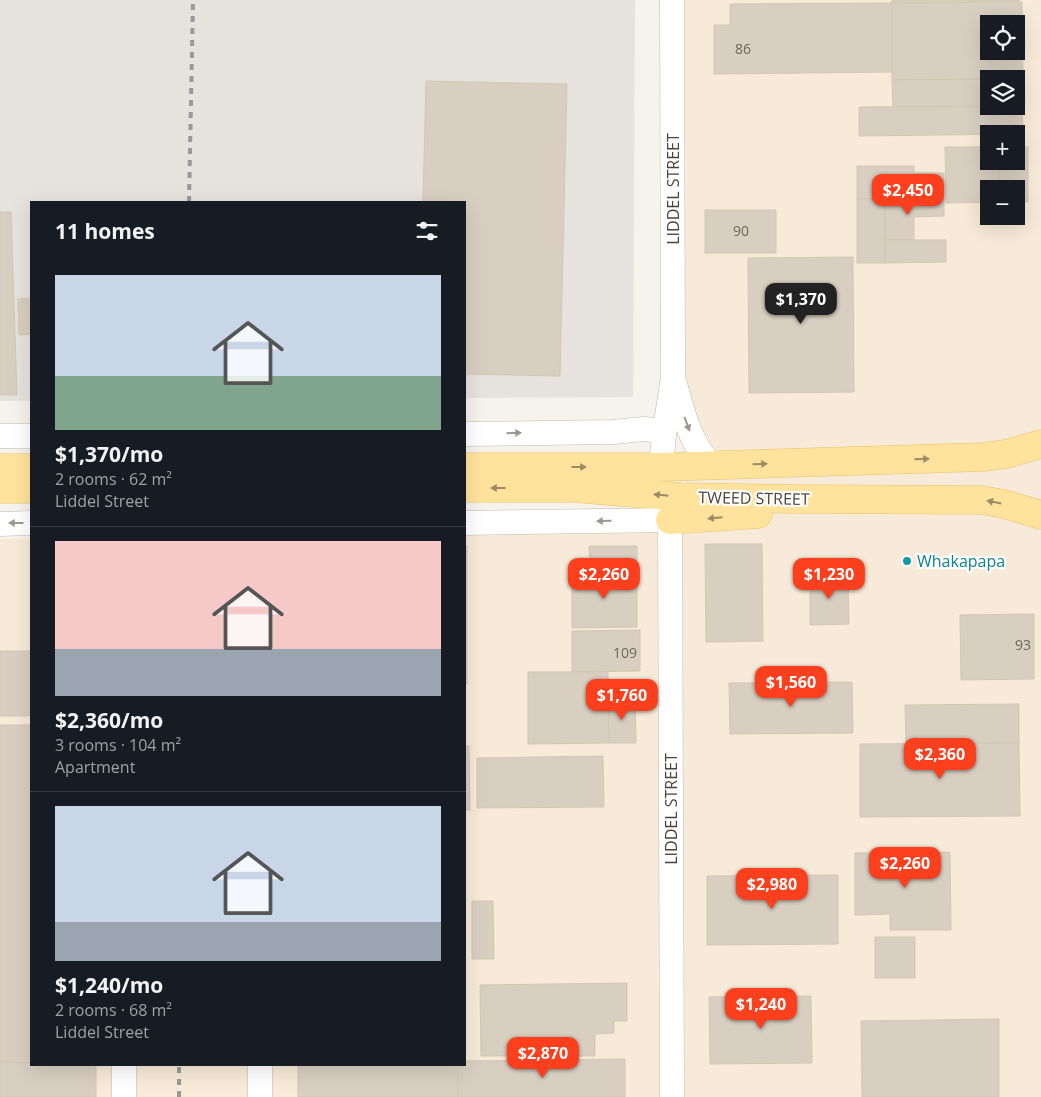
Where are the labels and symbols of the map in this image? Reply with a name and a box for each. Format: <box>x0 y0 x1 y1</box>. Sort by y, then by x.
house number: 86 <box>735 39 751 58</box>
street label: LIDDEL STREET <box>662 133 684 245</box>
pin: $2,450 <box>867 174 949 216</box>
house number: 90 <box>733 221 749 240</box>
pin: $1,370 <box>760 282 842 325</box>
one-way arrow <box>684 416 691 431</box>
one-way arrow <box>506 429 522 437</box>
one-way arrow <box>915 455 931 463</box>
one-way arrow <box>752 459 768 467</box>
one-way arrow <box>571 463 587 471</box>
one-way arrow <box>490 484 506 492</box>
street label: TWEED STREET <box>698 486 810 510</box>
one-way arrow <box>653 491 669 499</box>
one-way arrow <box>986 498 1002 506</box>
one-way arrow <box>707 514 723 522</box>
one-way arrow <box>596 517 612 525</box>
one-way arrow <box>7 519 23 527</box>
place label: Whakapapa <box>917 550 1005 572</box>
marker: Whakapapa <box>901 555 913 567</box>
pin: $2,260 <box>563 558 645 600</box>
pin: $1,230 <box>788 558 870 600</box>
house number: 93 <box>1015 635 1031 654</box>
house number: 109 <box>613 643 637 662</box>
pin: $1,560 <box>750 666 832 708</box>
pin: $1,760 <box>581 678 663 721</box>
pin: $2,360 <box>899 738 981 780</box>
street label: LIDDEL STREET <box>660 753 682 865</box>
pin: $2,260 <box>864 846 946 889</box>
pin: $2,980 <box>731 868 813 910</box>
pin: $1,240 <box>720 988 802 1030</box>
pin: $2,870 <box>502 1036 584 1079</box>

